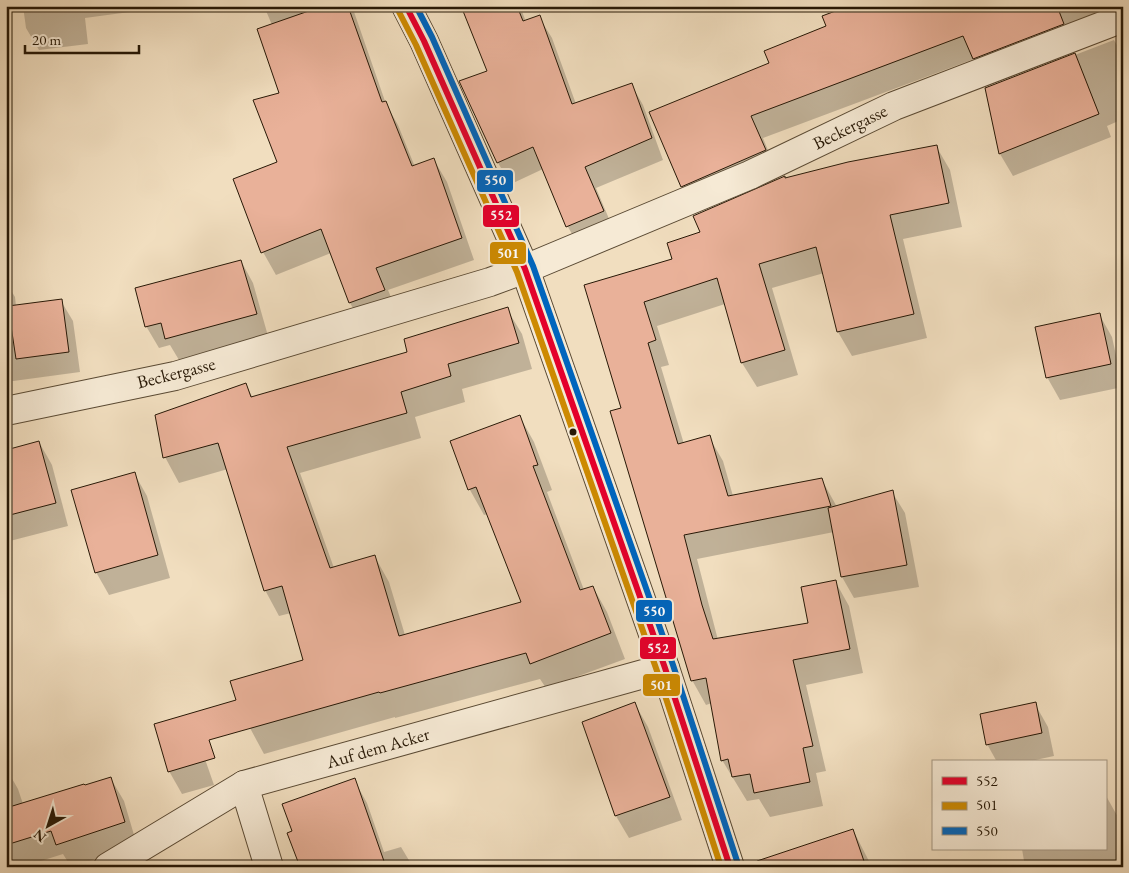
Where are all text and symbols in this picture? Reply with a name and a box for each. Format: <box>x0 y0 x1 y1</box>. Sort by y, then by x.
scale bar <box>25 22 139 54</box>
text: 20 m <box>32 30 61 49</box>
street label: Beckergasse <box>809 99 891 154</box>
line badge: 550 <box>476 169 514 193</box>
text: 550 <box>484 171 507 189</box>
line badge: 552 <box>482 204 520 228</box>
text: 552 <box>490 206 513 224</box>
line badge: 501 <box>489 241 527 265</box>
text: 501 <box>497 244 519 262</box>
street label: Beckergasse <box>134 352 217 393</box>
unlabelled marker <box>568 427 578 437</box>
line badge: 550 <box>635 599 673 623</box>
text: 550 <box>643 602 666 620</box>
line badge: 552 <box>639 636 677 660</box>
text: 552 <box>647 639 670 657</box>
line badge: 501 <box>642 673 681 697</box>
text: 501 <box>650 676 672 694</box>
street label: Auf dem Acker <box>323 722 432 773</box>
legend <box>932 760 1106 850</box>
text: 552 <box>976 771 998 790</box>
text: 501 <box>976 795 998 814</box>
north arrow <box>22 800 72 850</box>
text: 550 <box>976 821 998 840</box>
text: N <box>29 825 50 847</box>

